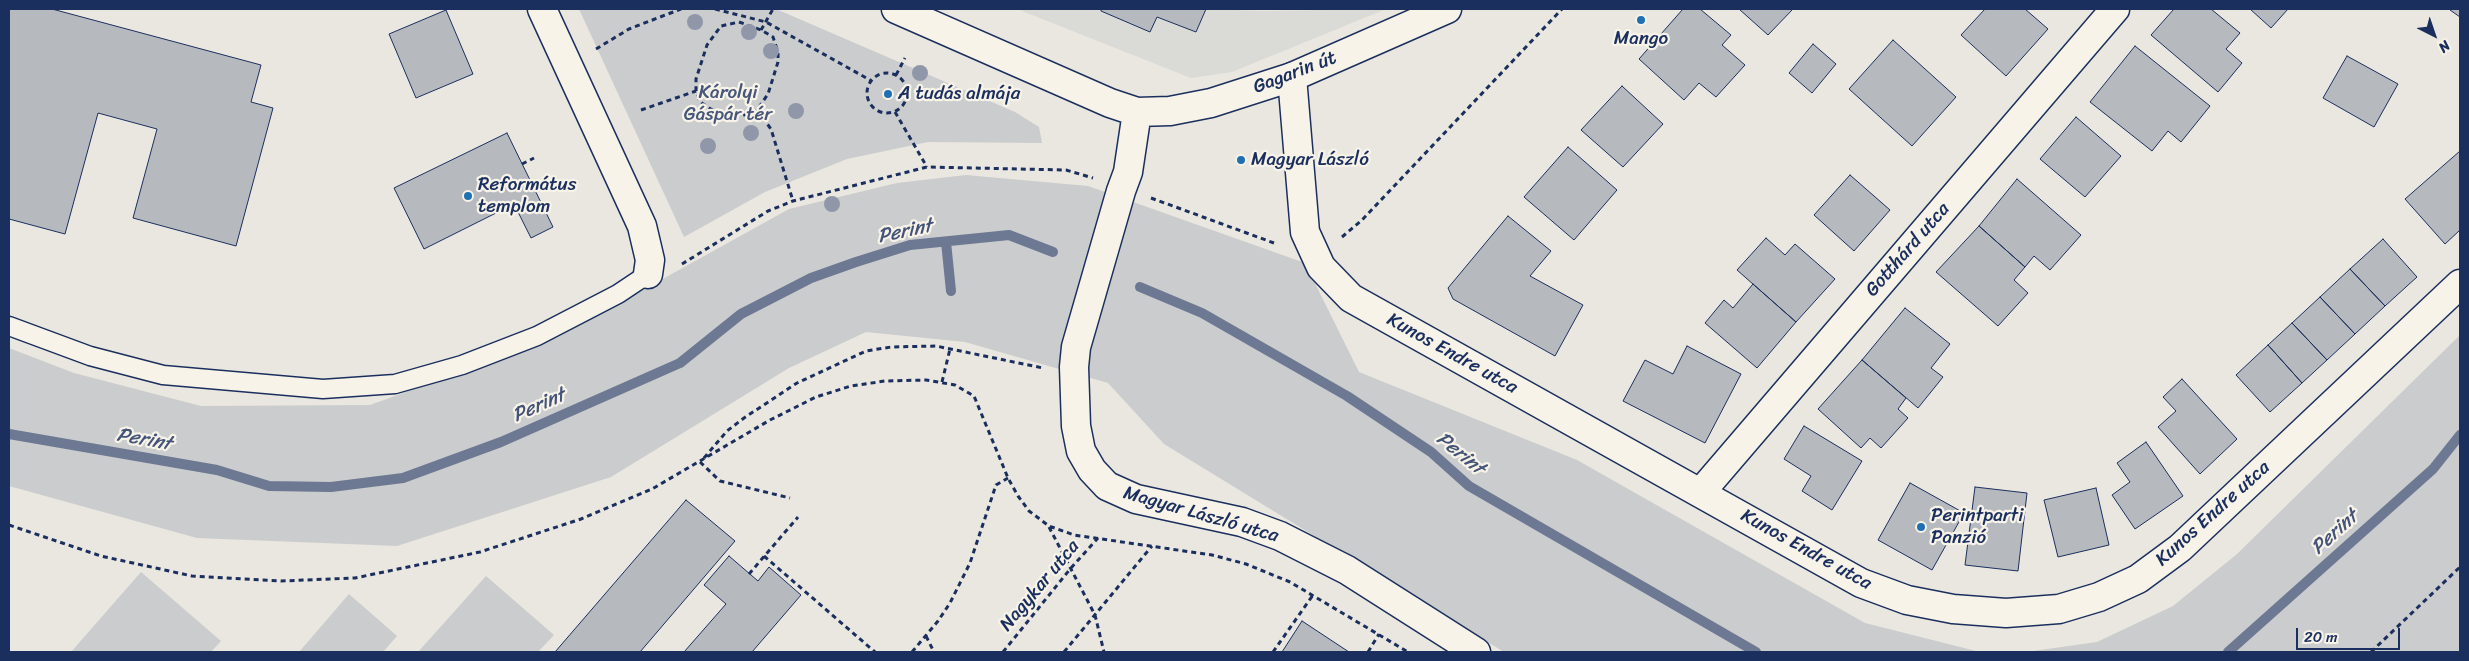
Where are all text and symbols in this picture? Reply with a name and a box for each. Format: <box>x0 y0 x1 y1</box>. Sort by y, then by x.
north arrow <box>2409 10 2459 60</box>
marker: Mango <box>1635 14 1647 26</box>
place label: Mango <box>1614 28 1668 50</box>
text: N <box>2432 34 2456 59</box>
street label: Gagarin út <box>1250 47 1340 99</box>
park label: Károlyi Gáspár tér <box>684 82 772 126</box>
place label: A tudás almája <box>898 83 1020 105</box>
marker: A tudás almája <box>882 88 894 100</box>
place label: Magyar László <box>1251 149 1369 171</box>
marker: Magyar László <box>1235 154 1247 166</box>
place label: Református templom <box>478 174 577 218</box>
marker: Református templom <box>462 190 474 202</box>
street label: Gotthárd utca <box>1861 198 1955 302</box>
water label: Perint <box>876 215 934 249</box>
street label: Kunos Endre utca <box>1383 309 1521 399</box>
water label: Perint <box>509 384 569 428</box>
water label: Perint <box>115 423 173 457</box>
water label: Perint <box>1431 427 1489 481</box>
street label: Kunos Endre utca <box>2151 457 2275 571</box>
street label: Magyar László utca <box>1121 482 1281 548</box>
street label: Kunos Endre utca <box>1737 505 1875 595</box>
place label: Perintparti Panzió <box>1931 505 2023 549</box>
water label: Perint <box>2307 506 2363 560</box>
marker: Perintparti Panzió <box>1915 521 1927 533</box>
street label: Nagykar utca <box>995 536 1085 636</box>
scale bar <box>2299 618 2403 650</box>
text: 20 m <box>2304 624 2338 650</box>

